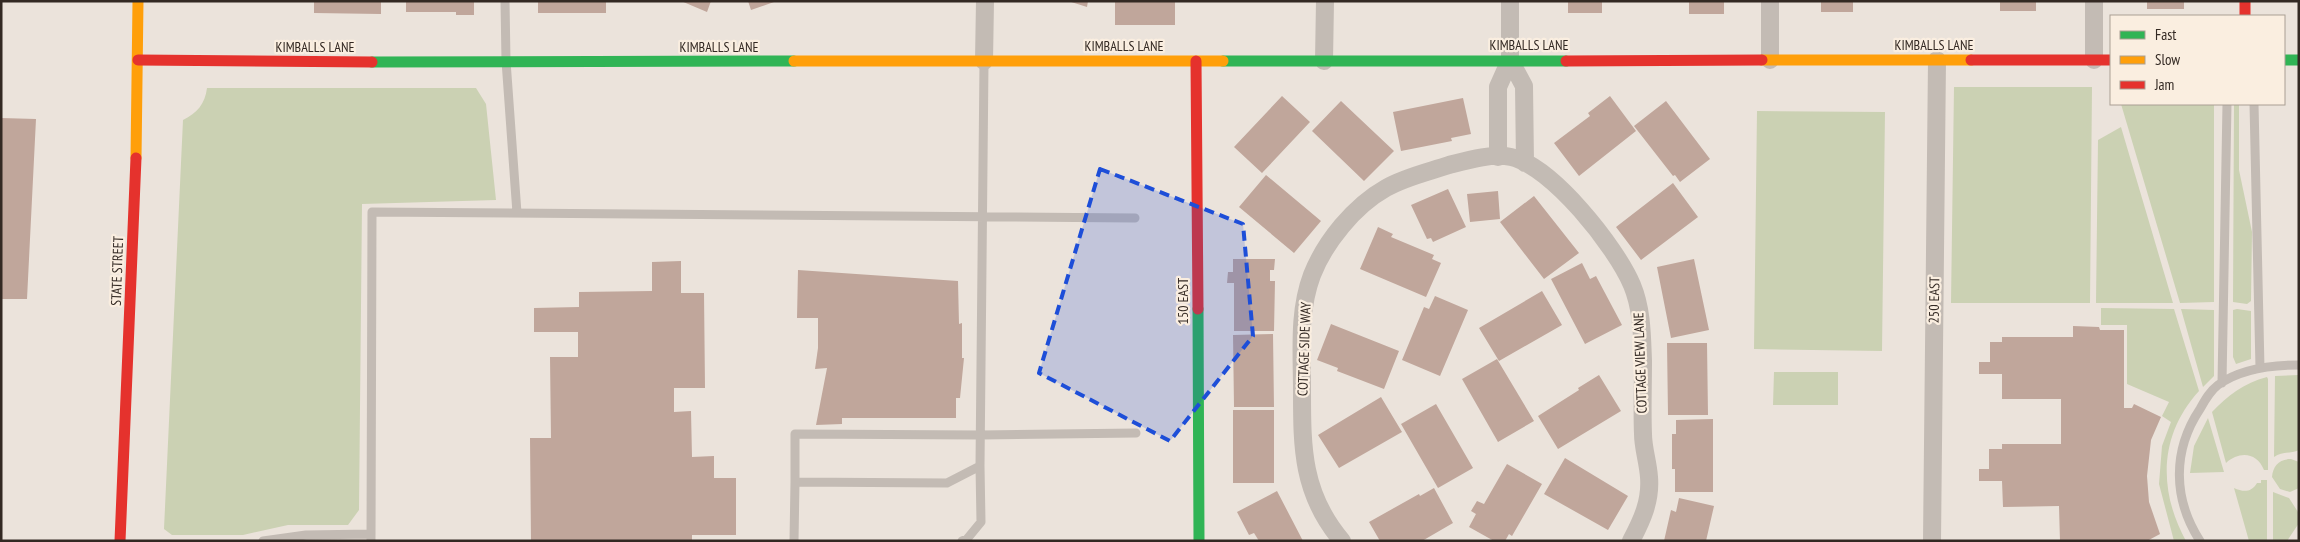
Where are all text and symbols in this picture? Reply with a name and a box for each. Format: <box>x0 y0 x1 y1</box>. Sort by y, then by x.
legend <box>2110 15 2285 105</box>
text: Fast <box>2155 25 2176 44</box>
street label: KIMBALLS LANE <box>1490 36 1568 54</box>
street label: KIMBALLS LANE <box>1895 36 1973 54</box>
street label: KIMBALLS LANE <box>1085 37 1163 55</box>
street label: KIMBALLS LANE <box>276 38 354 56</box>
street label: KIMBALLS LANE <box>680 38 758 56</box>
text: Slow <box>2155 50 2180 69</box>
text: Jam <box>2154 75 2174 94</box>
street label: STATE STREET <box>107 235 127 306</box>
street label: 250 EAST <box>1925 276 1943 324</box>
street label: 150 EAST <box>1174 277 1192 324</box>
street label: COTTAGE SIDE WAY <box>1293 301 1315 396</box>
street label: COTTAGE VIEW LANE <box>1629 312 1651 414</box>

